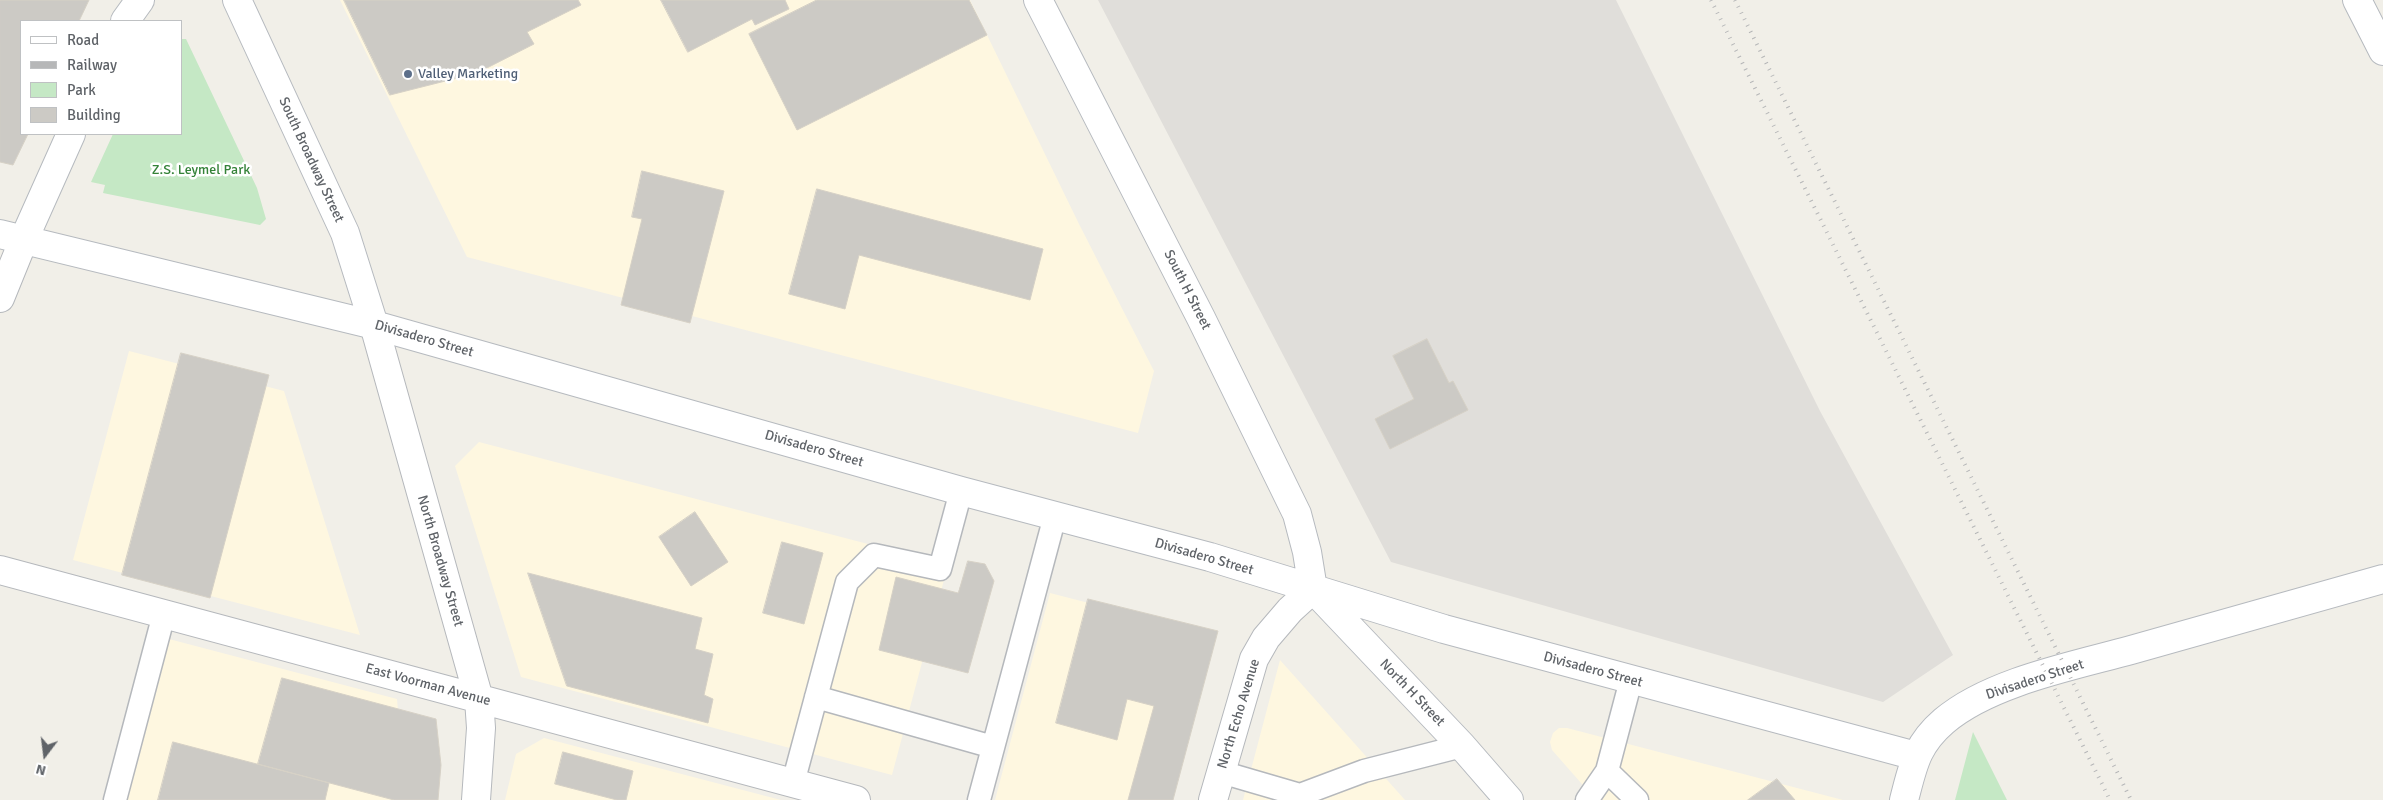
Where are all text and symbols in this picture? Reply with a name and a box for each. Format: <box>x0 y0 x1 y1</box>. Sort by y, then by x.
legend <box>20 20 182 135</box>
text: Road <box>67 31 99 49</box>
text: Railway <box>67 56 117 74</box>
place label: Valley Marketing <box>418 66 518 82</box>
marker: Valley Marketing <box>402 68 414 80</box>
text: Park <box>67 81 96 99</box>
street label: South Broadway Street <box>275 95 347 225</box>
text: Building <box>67 106 121 124</box>
park label: Z.S. Leymel Park <box>152 162 250 178</box>
street label: South H Street <box>1160 247 1214 333</box>
street label: Divisadero Street <box>373 317 475 361</box>
street label: Divisadero Street <box>763 427 865 471</box>
street label: North Broadway Street <box>413 493 467 629</box>
street label: Divisadero Street <box>1153 535 1255 579</box>
street label: Divisadero Street <box>1542 649 1644 691</box>
street label: North H Street <box>1376 656 1448 730</box>
street label: Divisadero Street <box>1984 656 2086 704</box>
street label: North Echo Avenue <box>1214 657 1264 771</box>
street label: East Voorman Avenue <box>364 660 492 710</box>
north arrow <box>20 730 70 780</box>
text: N <box>34 760 48 779</box>

